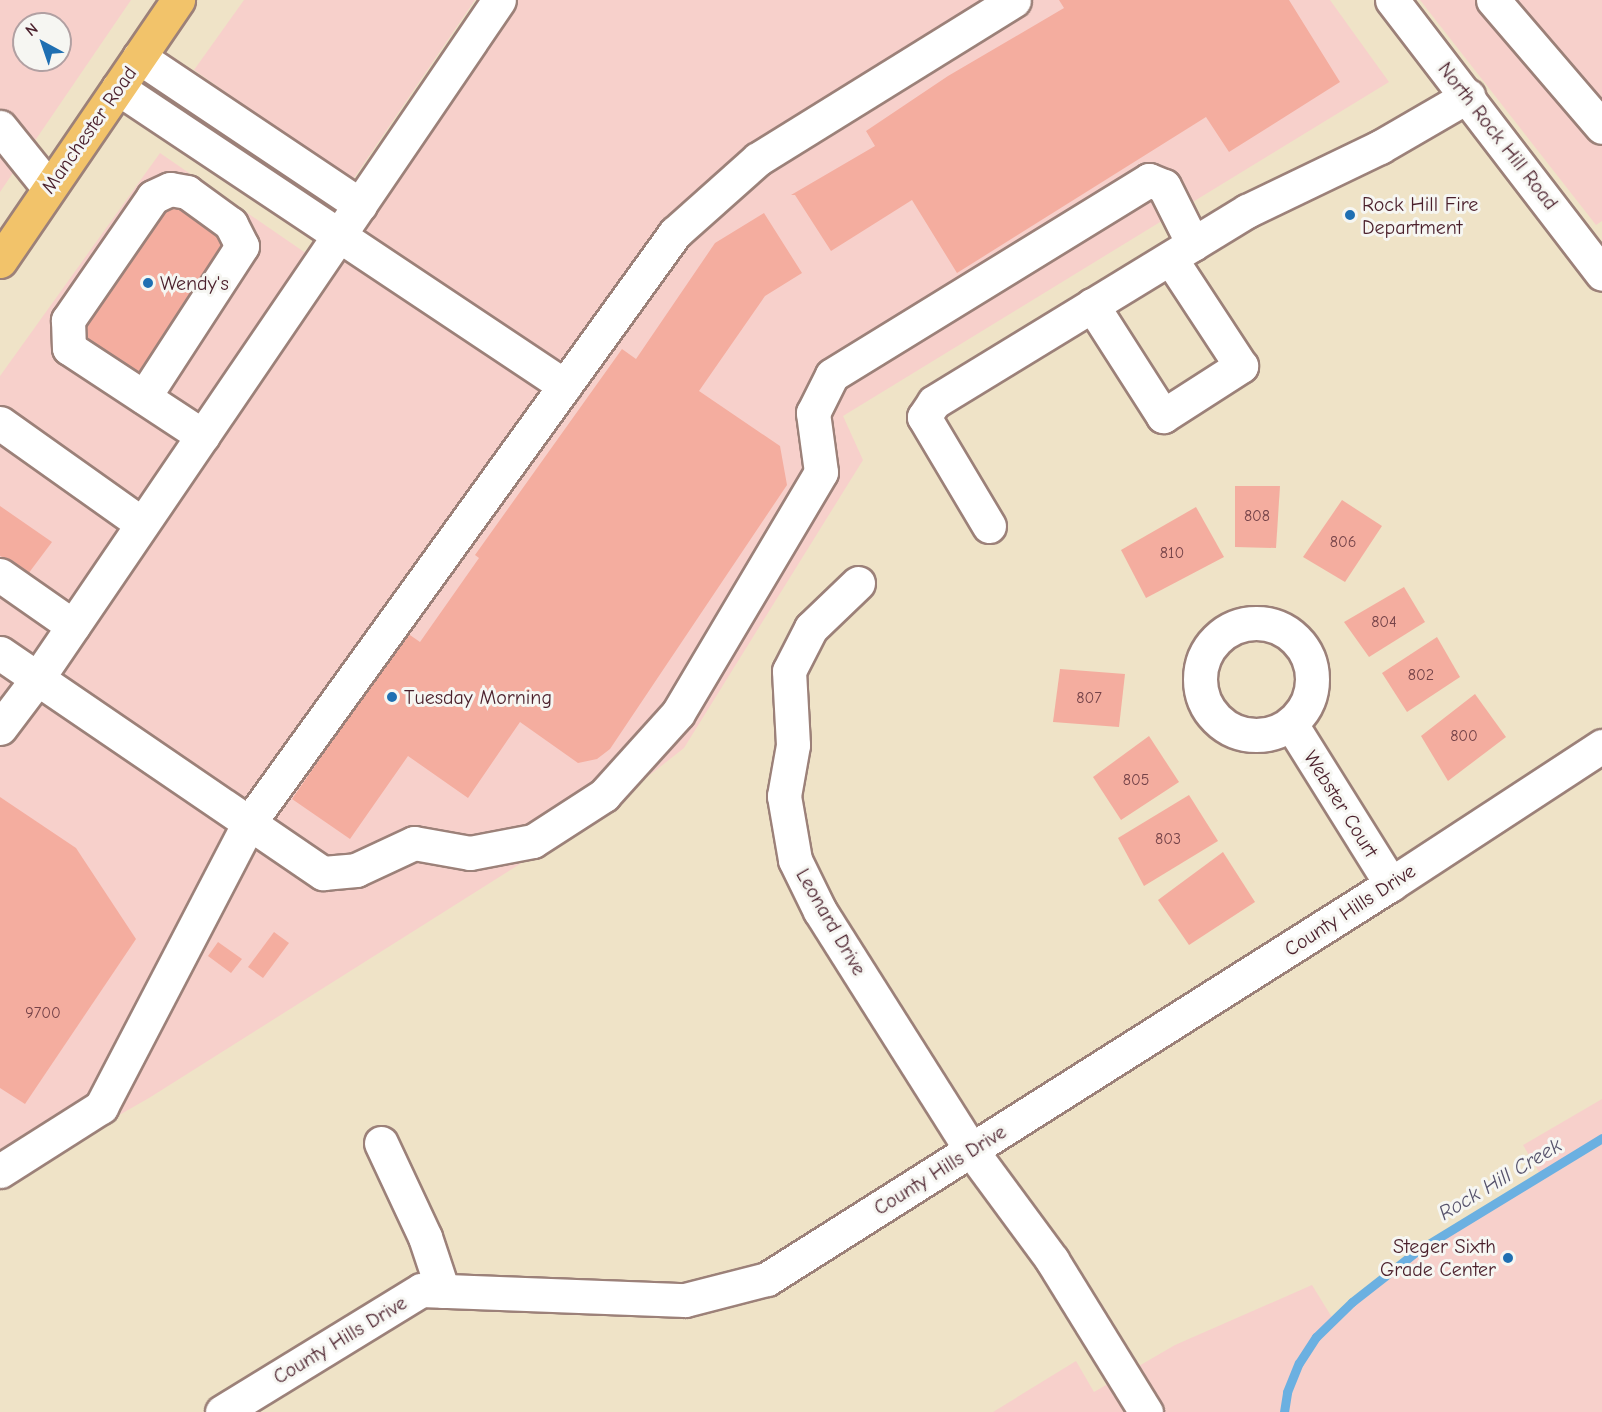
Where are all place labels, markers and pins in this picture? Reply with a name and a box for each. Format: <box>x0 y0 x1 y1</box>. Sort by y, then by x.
place label: Rock Hill Fire Department <box>1362 192 1478 239</box>
marker: Rock Hill Fire Department <box>1343 208 1357 222</box>
place label: Wendy's <box>160 271 229 295</box>
marker: Wendy's <box>141 276 155 290</box>
place label: Tuesday Morning <box>404 685 552 709</box>
marker: Tuesday Morning <box>385 690 399 704</box>
place label: Steger Sixth Grade Center <box>1380 1234 1496 1281</box>
marker: Steger Sixth Grade Center <box>1501 1251 1515 1265</box>

